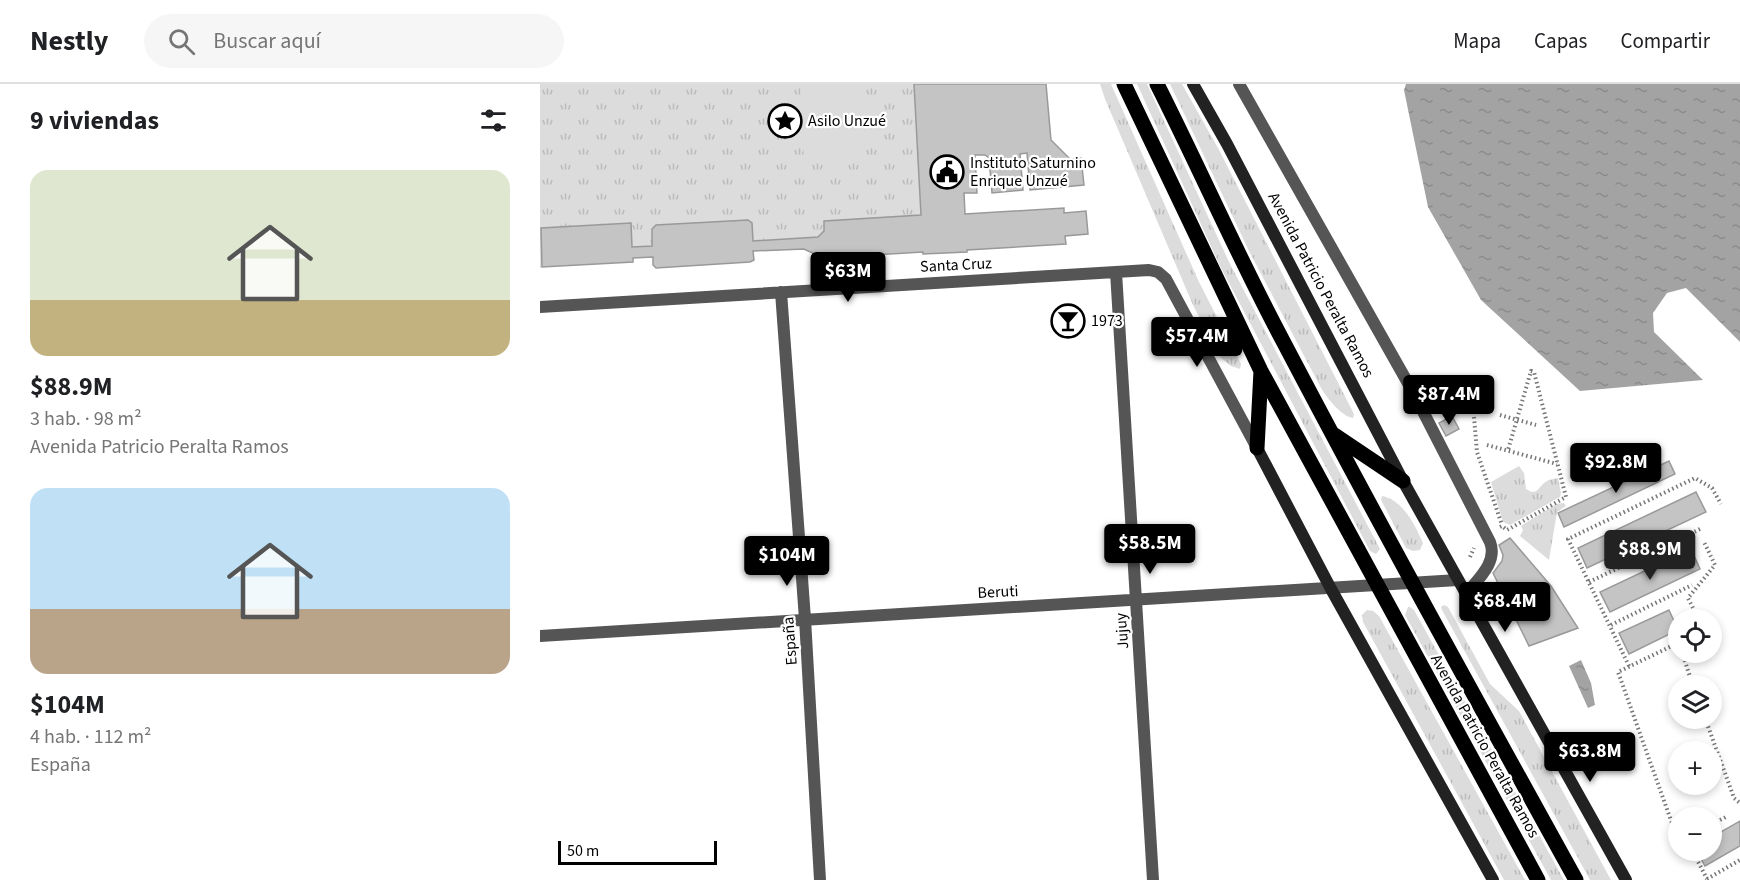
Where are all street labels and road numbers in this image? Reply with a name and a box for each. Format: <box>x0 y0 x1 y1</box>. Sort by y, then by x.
street label: Avenida Patricio Peralta Ramos <box>1263 188 1379 382</box>
street label: Santa Cruz <box>920 252 993 278</box>
street label: Beruti <box>977 580 1019 604</box>
street label: Jujuy <box>1110 612 1134 650</box>
street label: España <box>777 616 803 666</box>
street label: Avenida Patricio Peralta Ramos <box>1425 650 1545 842</box>

